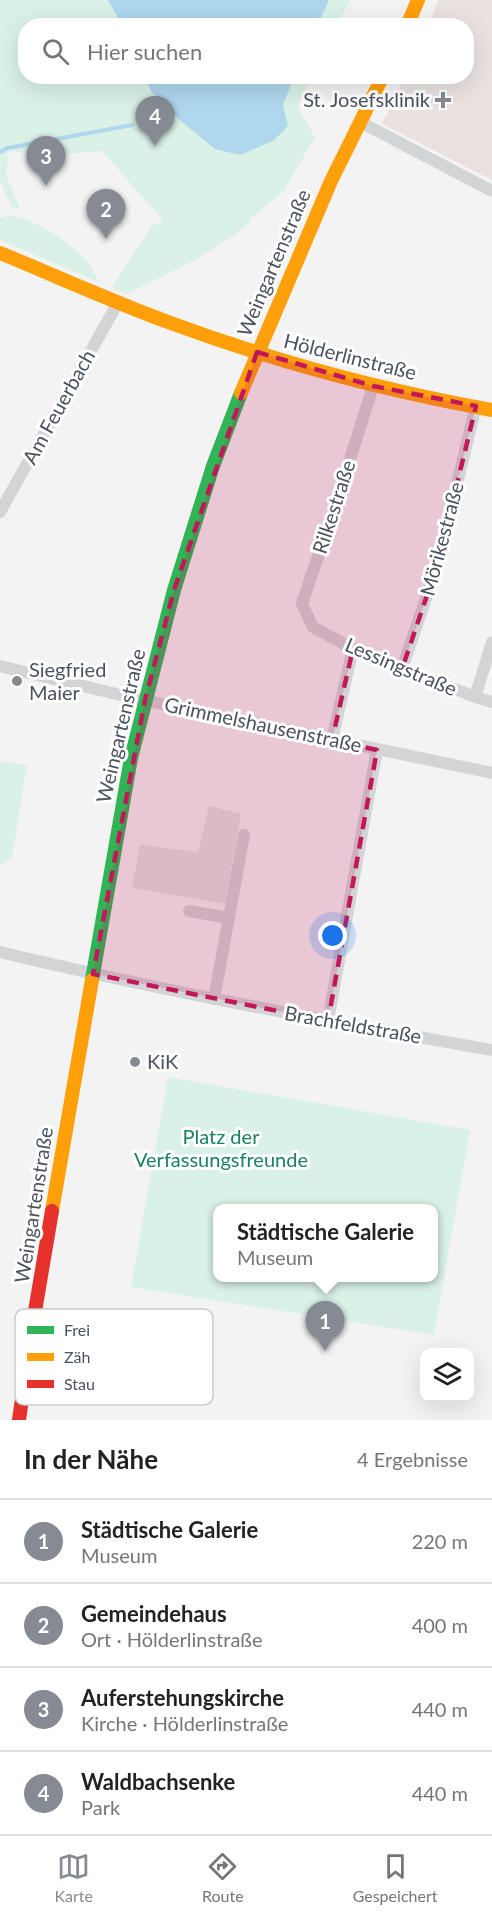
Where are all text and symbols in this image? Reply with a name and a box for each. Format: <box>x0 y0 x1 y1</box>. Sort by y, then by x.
search box <box>18 18 474 84</box>
icon: search <box>39 35 72 68</box>
text: Hier suchen <box>87 38 202 65</box>
place label: St. Josefsklinik <box>303 87 431 111</box>
marker: St. Josefsklinik <box>434 91 452 109</box>
pin: 4 <box>136 96 174 146</box>
pin: 3 <box>26 136 66 186</box>
street label: Weingartenstraße <box>231 185 315 340</box>
pin: 2 <box>86 190 126 239</box>
street label: Hölderlinstraße <box>281 328 419 384</box>
street label: Am Feuerbach <box>17 345 99 468</box>
street label: Rilkestraße <box>307 457 359 557</box>
street label: Mörikestraße <box>414 479 468 598</box>
street label: Lessingstraße <box>342 632 461 700</box>
street label: Weingartenstraße <box>91 646 149 805</box>
place label: Siegfried Maier <box>29 657 106 704</box>
marker: Siegfried Maier <box>10 674 24 688</box>
street label: Grimmelshausenstraße <box>162 691 364 757</box>
your location <box>318 921 347 950</box>
street label: Brachfeldstraße <box>283 1000 423 1048</box>
place label: KiK <box>147 1049 179 1073</box>
marker: KiK <box>128 1055 142 1069</box>
park label: Platz der Verfassungsfreunde <box>134 1124 308 1171</box>
street label: Weingartenstraße <box>9 1125 57 1285</box>
popup <box>213 1204 438 1282</box>
text: Städtische Galerie <box>237 1218 414 1245</box>
text: Museum <box>237 1245 313 1269</box>
pin: 1 <box>306 1302 344 1351</box>
legend <box>15 1309 213 1405</box>
text: Frei <box>64 1320 90 1339</box>
text: Zäh <box>64 1347 90 1366</box>
map controls <box>420 1348 474 1402</box>
button: layers <box>420 1348 474 1402</box>
text: Stau <box>64 1374 95 1393</box>
text: In der Nähe <box>24 1443 158 1475</box>
text: 4 Ergebnisse <box>357 1447 468 1471</box>
text: Städtische Galerie <box>81 1516 258 1543</box>
text: 1 <box>38 1529 49 1553</box>
text: 220 m <box>412 1529 468 1553</box>
text: Museum <box>81 1543 157 1567</box>
text: Gemeindehaus <box>81 1600 227 1627</box>
text: 2 <box>38 1613 49 1637</box>
text: 400 m <box>412 1613 468 1637</box>
text: Ort · Hölderlinstraße <box>81 1627 263 1651</box>
text: Auferstehungskirche <box>81 1684 284 1711</box>
text: 3 <box>38 1697 49 1721</box>
text: 440 m <box>412 1697 468 1721</box>
text: Kirche · Hölderlinstraße <box>81 1711 288 1735</box>
text: Waldbachsenke <box>81 1768 235 1795</box>
text: 4 <box>38 1781 49 1805</box>
text: 440 m <box>412 1781 468 1805</box>
text: Park <box>81 1795 120 1819</box>
tab: Karte <box>55 1850 93 1905</box>
tab: Route <box>202 1850 244 1905</box>
tab: Gespeichert <box>353 1850 437 1905</box>

